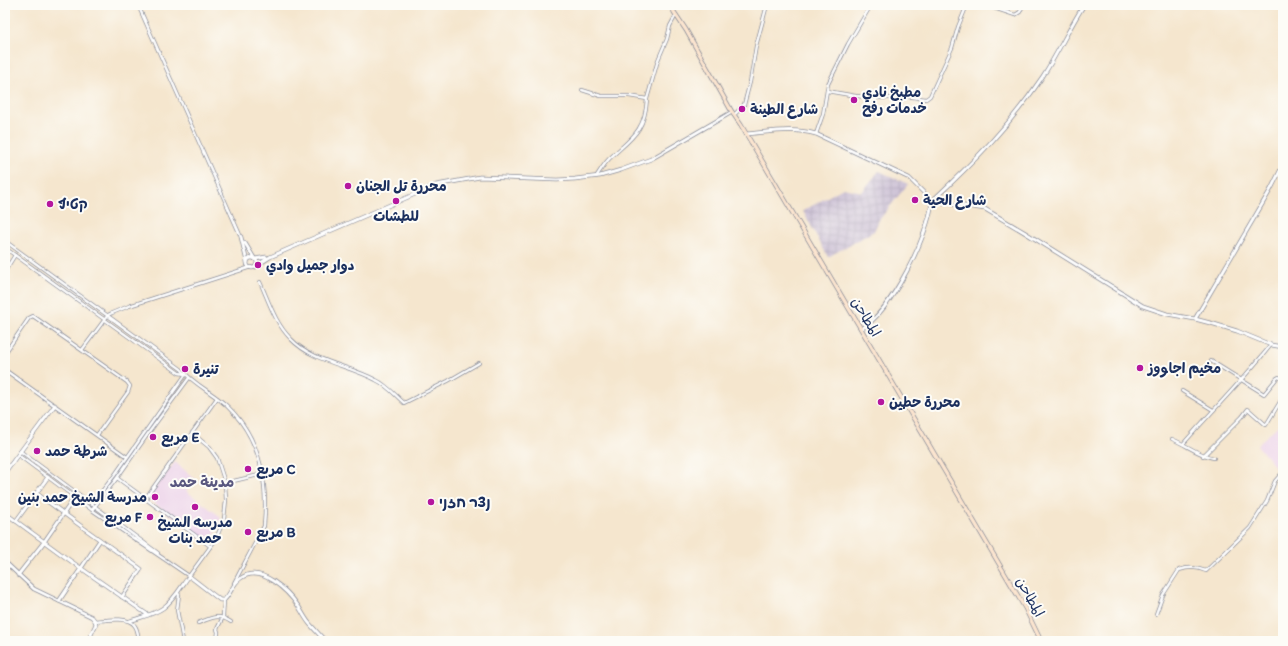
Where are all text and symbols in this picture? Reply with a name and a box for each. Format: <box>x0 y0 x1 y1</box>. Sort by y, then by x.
place label: مطبخ نادي خدمات رفح <box>862 84 927 117</box>
marker: مطبخ نادي خدمات رفح <box>849 95 859 105</box>
place label: شارع الطينة <box>750 101 818 119</box>
marker: شارع الطينة <box>737 104 747 114</box>
place label: محررة تل الجنان <box>356 178 447 195</box>
marker: محررة تل الجنان <box>343 181 353 191</box>
place label: شارع الحية <box>923 192 986 210</box>
marker: شارع الحية <box>910 195 920 205</box>
place label: קטיף <box>58 196 88 213</box>
marker: للطشات <box>391 196 401 206</box>
marker: קטיף <box>45 199 55 209</box>
place label: للطشات <box>373 208 419 225</box>
place label: دوار جميل وادي <box>266 257 355 276</box>
marker: دوار جميل وادي <box>253 260 263 270</box>
street label: المطاحن <box>848 294 884 340</box>
place label: مخيم اجاووز <box>1146 360 1221 379</box>
place label: تنيرة <box>193 361 219 378</box>
marker: مخيم اجاووز <box>1135 363 1145 373</box>
marker: تنيرة <box>180 364 190 374</box>
place label: محررة حطين <box>889 394 961 411</box>
marker: محررة حطين <box>876 397 886 407</box>
place label: مربع E <box>161 429 200 447</box>
marker: مربع E <box>148 432 158 442</box>
place label: شرطة حمد <box>45 443 107 460</box>
marker: شرطة حمد <box>32 446 42 456</box>
place label: مربع C <box>256 461 296 479</box>
marker: مربع C <box>243 464 253 474</box>
district label: مدينة حمد <box>170 473 234 491</box>
place label: مدرسة الشيخ حمد بنين <box>18 489 147 506</box>
marker: مدرسة الشيخ حمد بنين <box>150 492 160 502</box>
place label: נצר חזני <box>439 494 491 511</box>
marker: נצר חזני <box>426 497 436 507</box>
marker: مدرسه الشيخ حمد بنات <box>190 502 200 512</box>
place label: مربع F <box>104 509 143 527</box>
marker: مربع F <box>145 512 155 522</box>
place label: مدرسه الشيخ حمد بنات <box>158 514 232 547</box>
place label: مربع B <box>256 524 296 542</box>
marker: مربع B <box>243 527 253 537</box>
street label: المطاحن <box>1012 574 1048 620</box>

